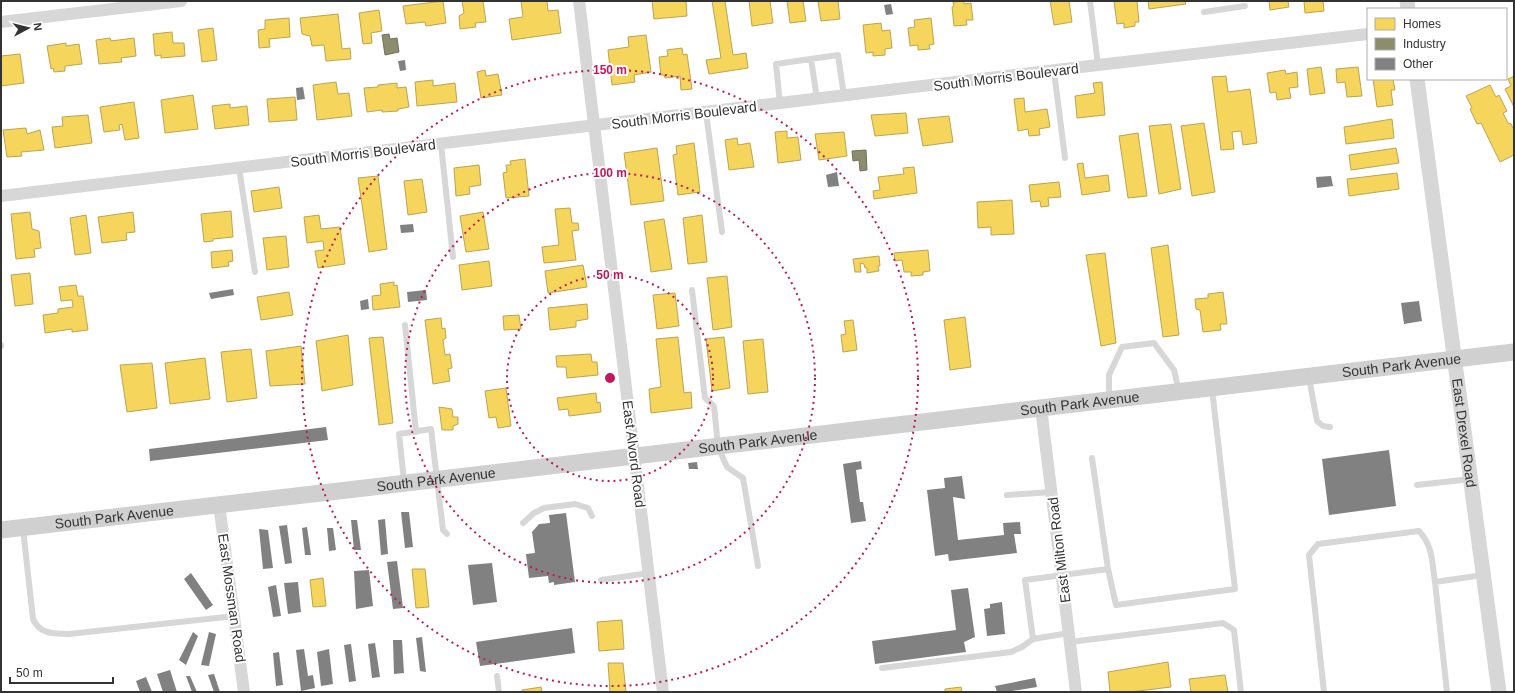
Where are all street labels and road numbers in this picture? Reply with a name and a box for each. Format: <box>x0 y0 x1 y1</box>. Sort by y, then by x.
street label: South Morris Boulevard <box>932 60 1080 94</box>
street label: South Morris Boulevard <box>610 98 758 132</box>
street label: South Morris Boulevard <box>289 136 437 170</box>
street label: South Park Avenue <box>1341 350 1462 380</box>
street label: East Drexel Road <box>1449 377 1480 488</box>
street label: South Park Avenue <box>1019 388 1140 418</box>
street label: East Alvord Road <box>619 399 649 509</box>
street label: South Park Avenue <box>697 426 818 456</box>
street label: South Park Avenue <box>376 465 497 495</box>
street label: East Milton Road <box>1045 496 1073 604</box>
street label: South Park Avenue <box>54 502 175 532</box>
street label: East Mossman Road <box>215 533 249 663</box>

